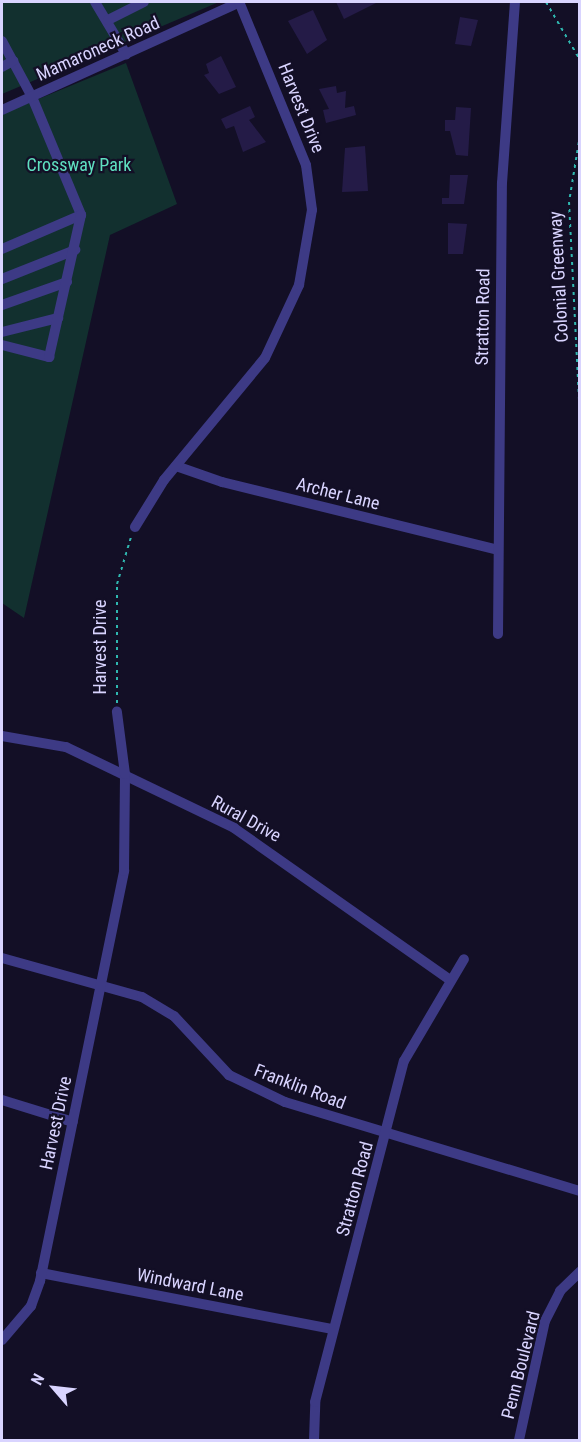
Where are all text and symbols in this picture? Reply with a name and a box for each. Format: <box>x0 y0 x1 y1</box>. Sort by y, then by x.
street label: Mamaroneck Road <box>33 12 163 86</box>
street label: Harvest Drive <box>273 60 329 156</box>
park label: Crossway Park <box>27 154 131 176</box>
street label: Colonial Greenway <box>545 211 573 343</box>
street label: Stratton Road <box>471 268 495 366</box>
street label: Archer Lane <box>294 473 382 515</box>
street label: Harvest Drive <box>89 599 111 695</box>
street label: Rural Drive <box>207 791 285 847</box>
street label: Franklin Road <box>251 1060 349 1114</box>
street label: Harvest Drive <box>36 1074 76 1172</box>
street label: Stratton Road <box>332 1139 378 1239</box>
street label: Windward Lane <box>135 1264 245 1306</box>
street label: Penn Boulevard <box>497 1309 545 1421</box>
north arrow <box>24 1358 84 1418</box>
text: N <box>27 1371 48 1388</box>

